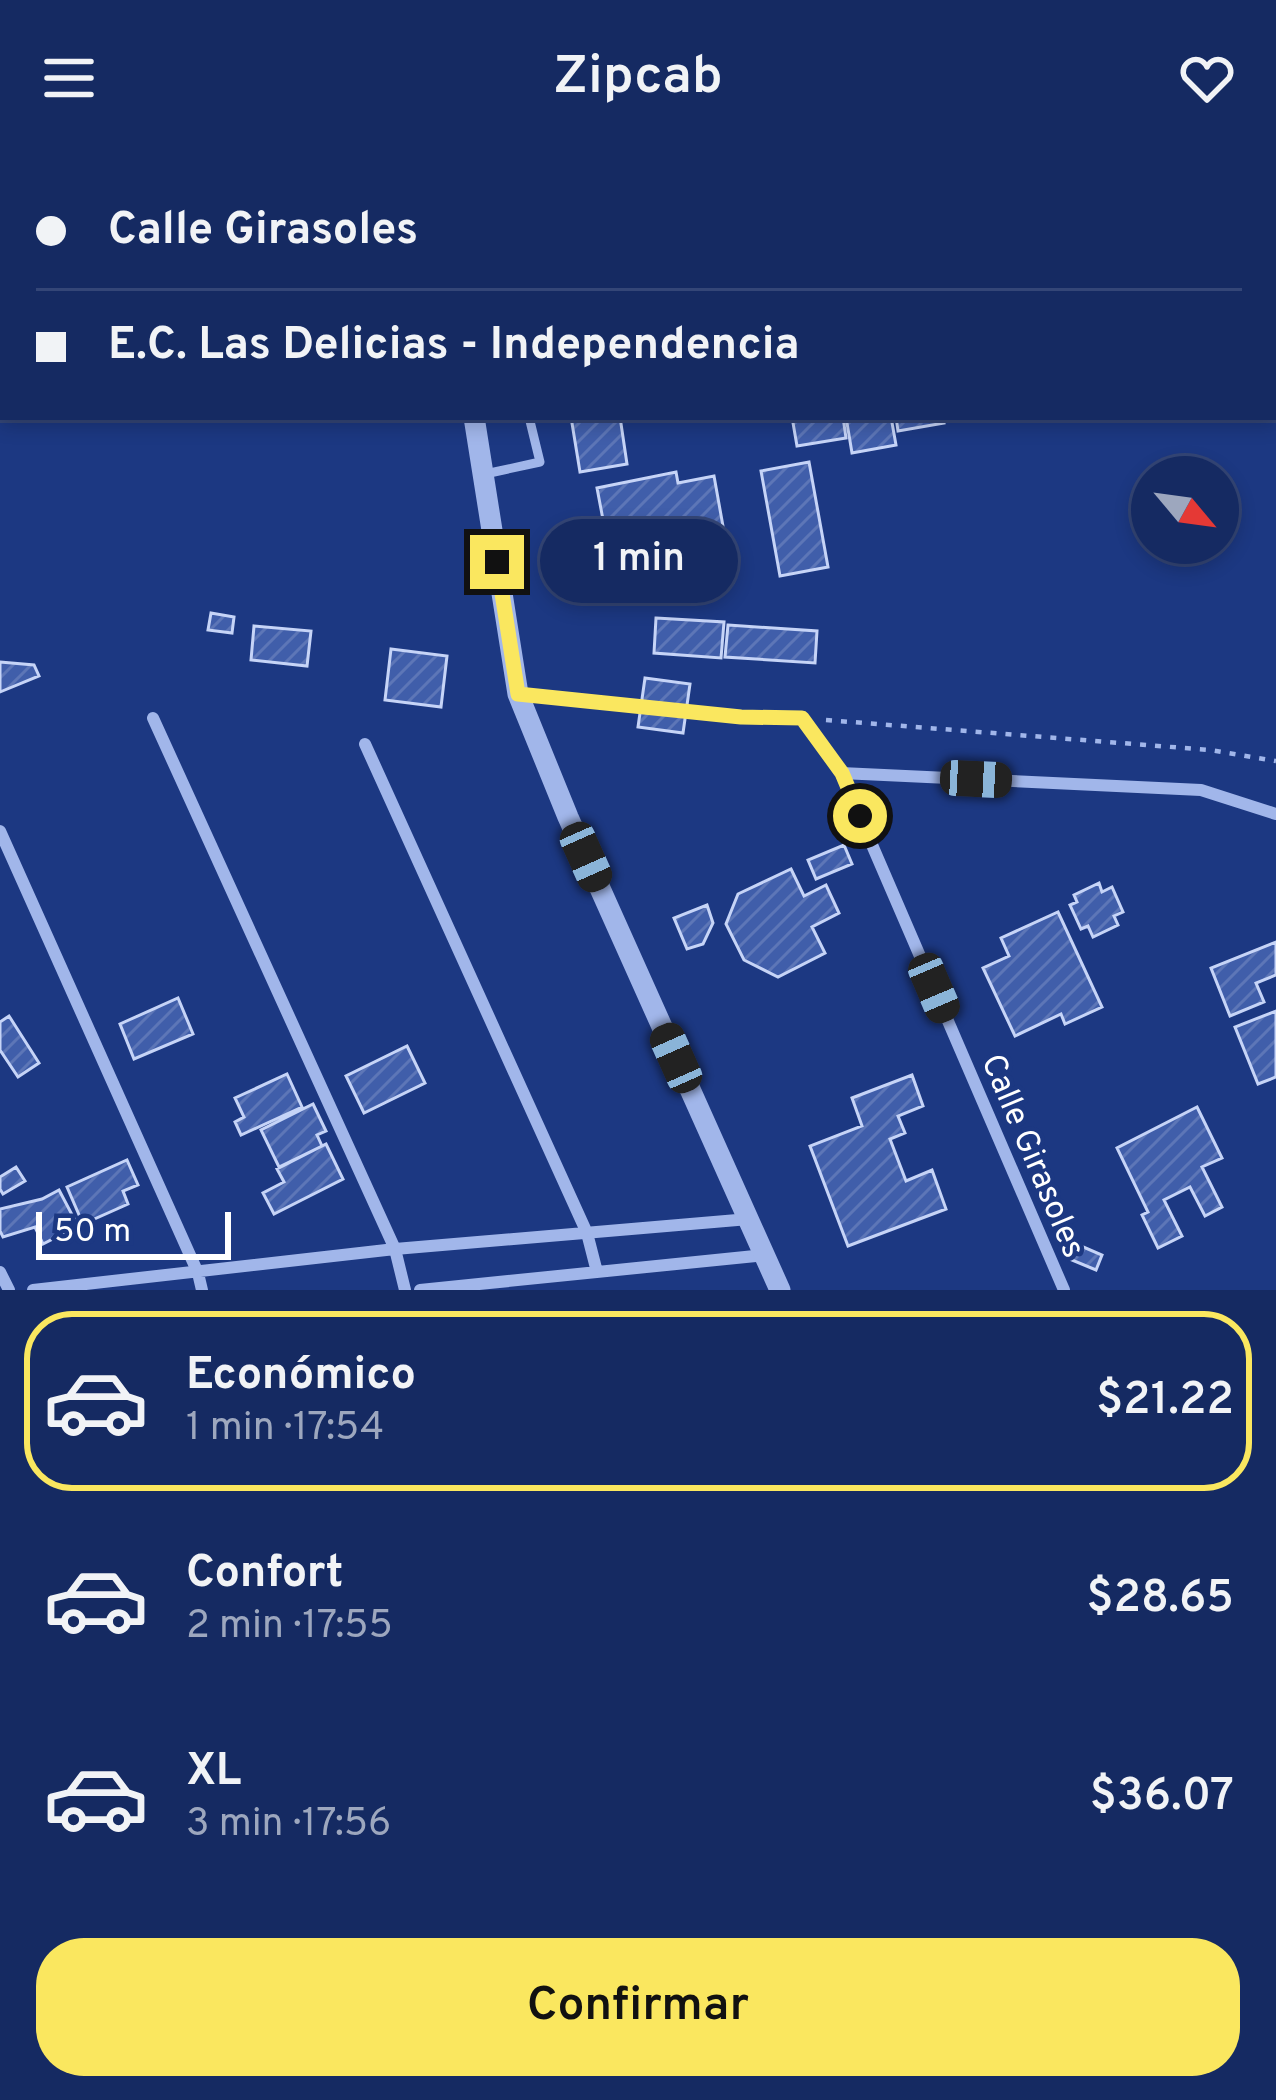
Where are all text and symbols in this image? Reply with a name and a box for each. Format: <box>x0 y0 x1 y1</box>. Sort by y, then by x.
text: Zipcab <box>553 44 723 113</box>
icon: menu <box>36 45 102 111</box>
icon: heart <box>1174 45 1240 111</box>
text: Calle Girasoles <box>108 203 418 260</box>
text: E.C. Las Delicias - Independencia <box>108 318 800 375</box>
north arrow <box>1131 456 1239 564</box>
map controls <box>1131 456 1239 564</box>
callout: 1 min <box>539 520 737 604</box>
route end <box>470 535 524 589</box>
text: 1 min <box>593 536 685 585</box>
car <box>939 759 1013 799</box>
route start <box>833 789 887 843</box>
car <box>555 817 617 897</box>
car <box>903 948 965 1028</box>
car <box>645 1018 707 1098</box>
street label: Calle Girasoles <box>970 1048 1093 1265</box>
scale bar <box>36 1206 231 1259</box>
text: 50 m <box>54 1212 131 1254</box>
icon: car <box>42 1347 150 1455</box>
text: Económico <box>186 1348 416 1405</box>
text: $21.22 <box>1096 1373 1234 1430</box>
text: 1 min · 17:54 <box>186 1405 384 1454</box>
icon: car <box>42 1545 150 1653</box>
text: Confort <box>186 1546 343 1603</box>
text: $28.65 <box>1087 1571 1234 1628</box>
text: 2 min · 17:55 <box>186 1603 393 1652</box>
icon: car <box>42 1743 150 1851</box>
text: XL <box>186 1744 241 1801</box>
text: $36.07 <box>1090 1769 1234 1826</box>
text: 3 min · 17:56 <box>186 1801 391 1850</box>
button: Confirmar <box>36 1938 1240 2076</box>

